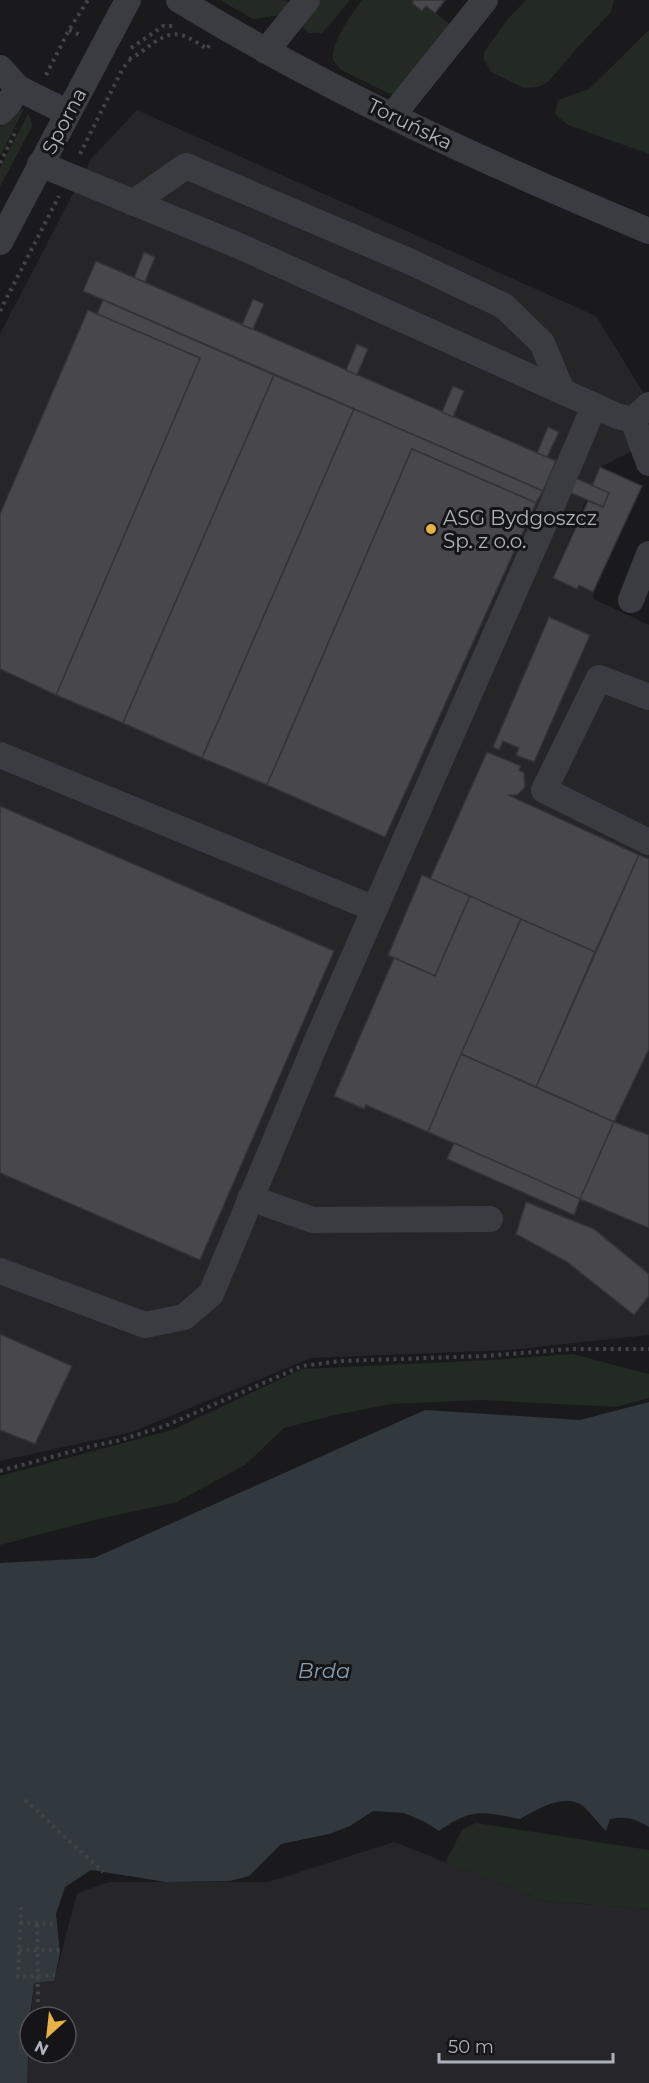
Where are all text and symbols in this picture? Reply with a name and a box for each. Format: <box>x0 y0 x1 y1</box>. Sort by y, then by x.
street label: Sporna <box>37 84 91 158</box>
street label: Toruńska <box>364 93 456 155</box>
place label: ASG Bydgoszcz Sp. z o.o. <box>443 506 597 553</box>
marker: ASG Bydgoszcz Sp. z o.o. <box>424 522 438 536</box>
water label: Brda <box>298 1658 350 1683</box>
north arrow <box>18 2005 78 2065</box>
scale bar <box>439 2026 613 2064</box>
text: 50 m <box>448 2036 494 2058</box>
text: N <box>31 2037 51 2059</box>

